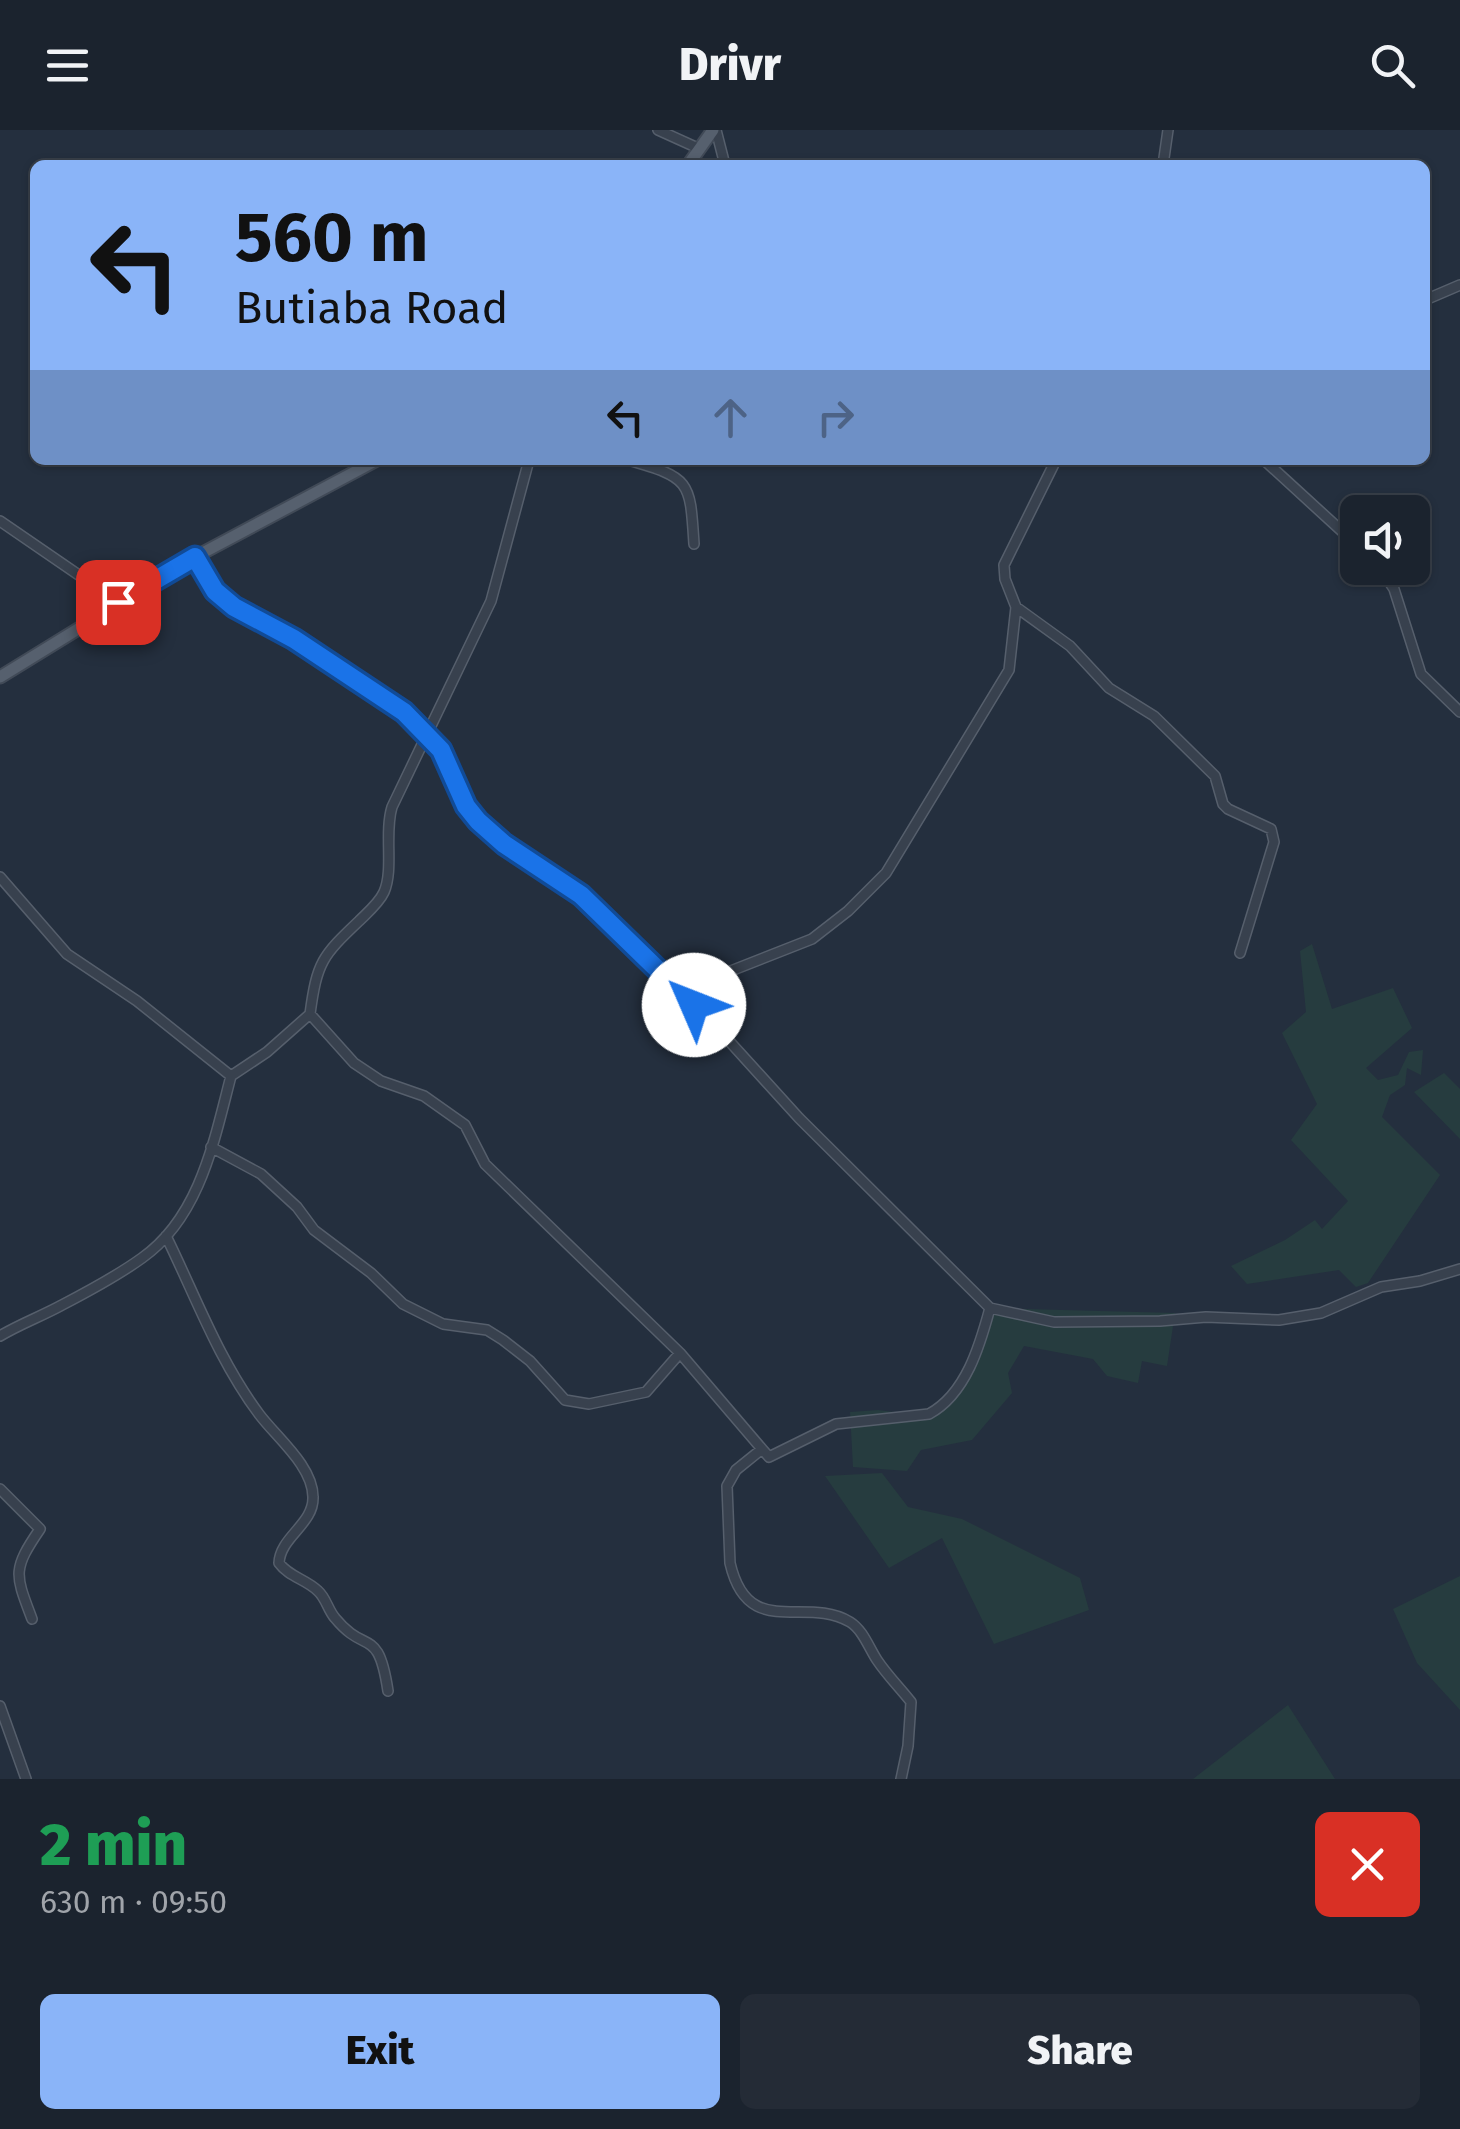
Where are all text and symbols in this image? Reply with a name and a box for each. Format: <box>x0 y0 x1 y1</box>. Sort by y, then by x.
icon: menu <box>40 38 95 93</box>
text: Drivr <box>679 38 781 92</box>
icon: search <box>1365 38 1420 93</box>
text: 560 m <box>235 196 429 280</box>
icon: left <box>70 200 200 330</box>
text: Butiaba Road <box>235 281 508 335</box>
icon: left <box>598 390 653 445</box>
icon: ahead <box>703 390 758 445</box>
icon: right <box>808 390 863 445</box>
map controls <box>1340 495 1430 585</box>
button: sound <box>1340 495 1430 585</box>
pin <box>76 560 161 645</box>
icon: arrive <box>91 575 146 630</box>
position arrow <box>642 953 746 1057</box>
text: 2 min <box>40 1809 187 1881</box>
button: close <box>1315 1812 1420 1917</box>
text: 630 m · 09:50 <box>40 1883 227 1921</box>
button: Exit <box>40 1994 720 2109</box>
button: Share <box>740 1994 1420 2109</box>

